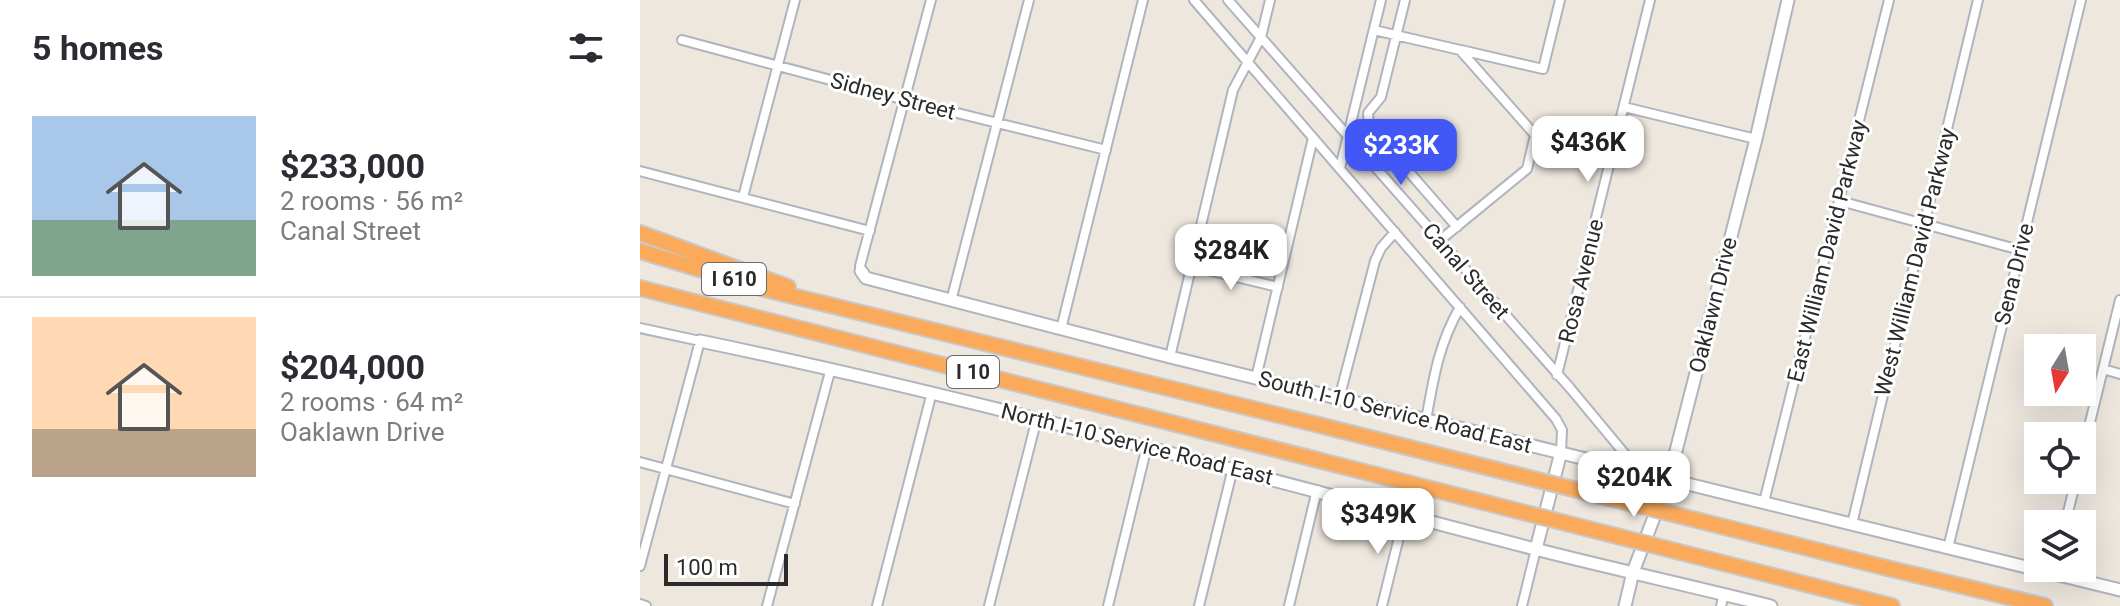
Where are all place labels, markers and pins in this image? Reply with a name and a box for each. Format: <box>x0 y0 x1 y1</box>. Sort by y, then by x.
pin: $436K <box>1532 116 1644 184</box>
pin: $233K <box>1345 119 1457 187</box>
pin: $284K <box>1175 224 1287 292</box>
pin: $204K <box>1578 451 1690 519</box>
pin: $349K <box>1322 488 1434 556</box>

